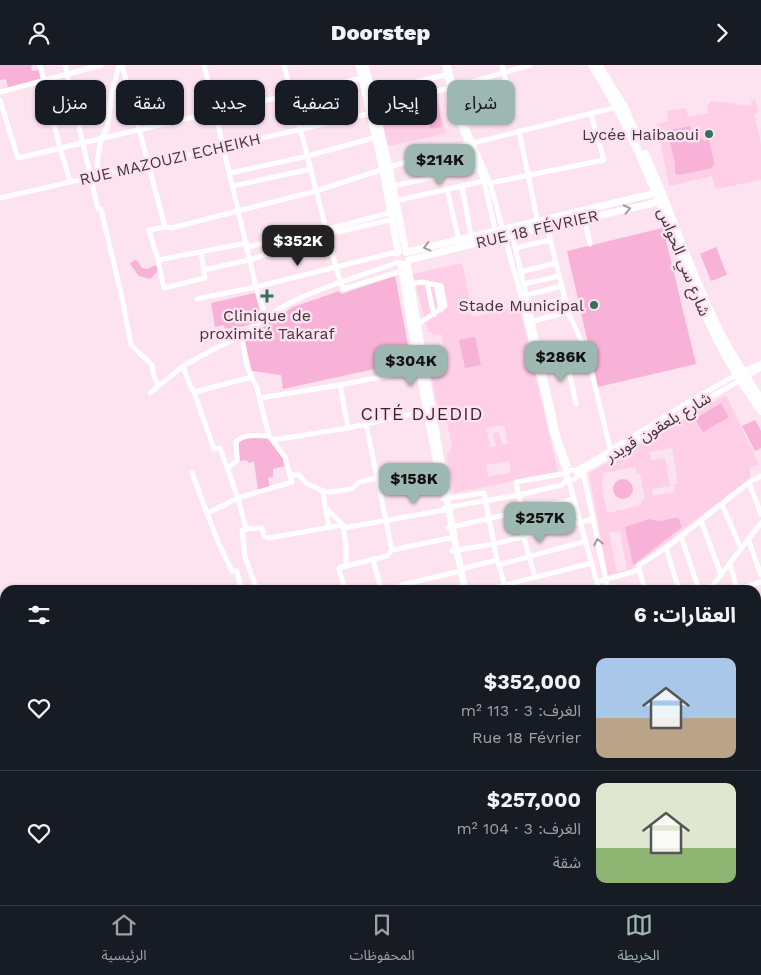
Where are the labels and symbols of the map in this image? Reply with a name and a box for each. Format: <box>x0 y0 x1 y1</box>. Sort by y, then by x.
place label: Lycée Haibaoui <box>582 125 699 144</box>
marker: Lycée Haibaoui <box>703 128 715 140</box>
street label: RUE MAZOUZI ECHEIKH <box>78 129 262 189</box>
pin: $214K <box>405 143 475 186</box>
one-way arrow <box>622 204 631 215</box>
street label: شارع سي الحواس <box>651 205 714 320</box>
street label: RUE 18 FÉVRIER <box>474 206 600 252</box>
pin: $352K <box>263 225 333 267</box>
one-way arrow <box>422 241 431 252</box>
marker: Clinique de proximité Takaraf <box>260 289 274 303</box>
place label: Stade Municipal <box>458 296 584 315</box>
marker: Stade Municipal <box>588 299 600 311</box>
place label: Clinique de proximité Takaraf <box>199 306 335 343</box>
pin: $286K <box>526 341 596 383</box>
pin: $304K <box>376 345 446 387</box>
street label: شارع بلعقون قويدر <box>601 388 716 469</box>
district label: CITÉ DJEDID <box>360 403 484 424</box>
pin: $158K <box>379 463 449 505</box>
pin: $257K <box>505 501 575 544</box>
one-way arrow <box>593 538 604 547</box>

